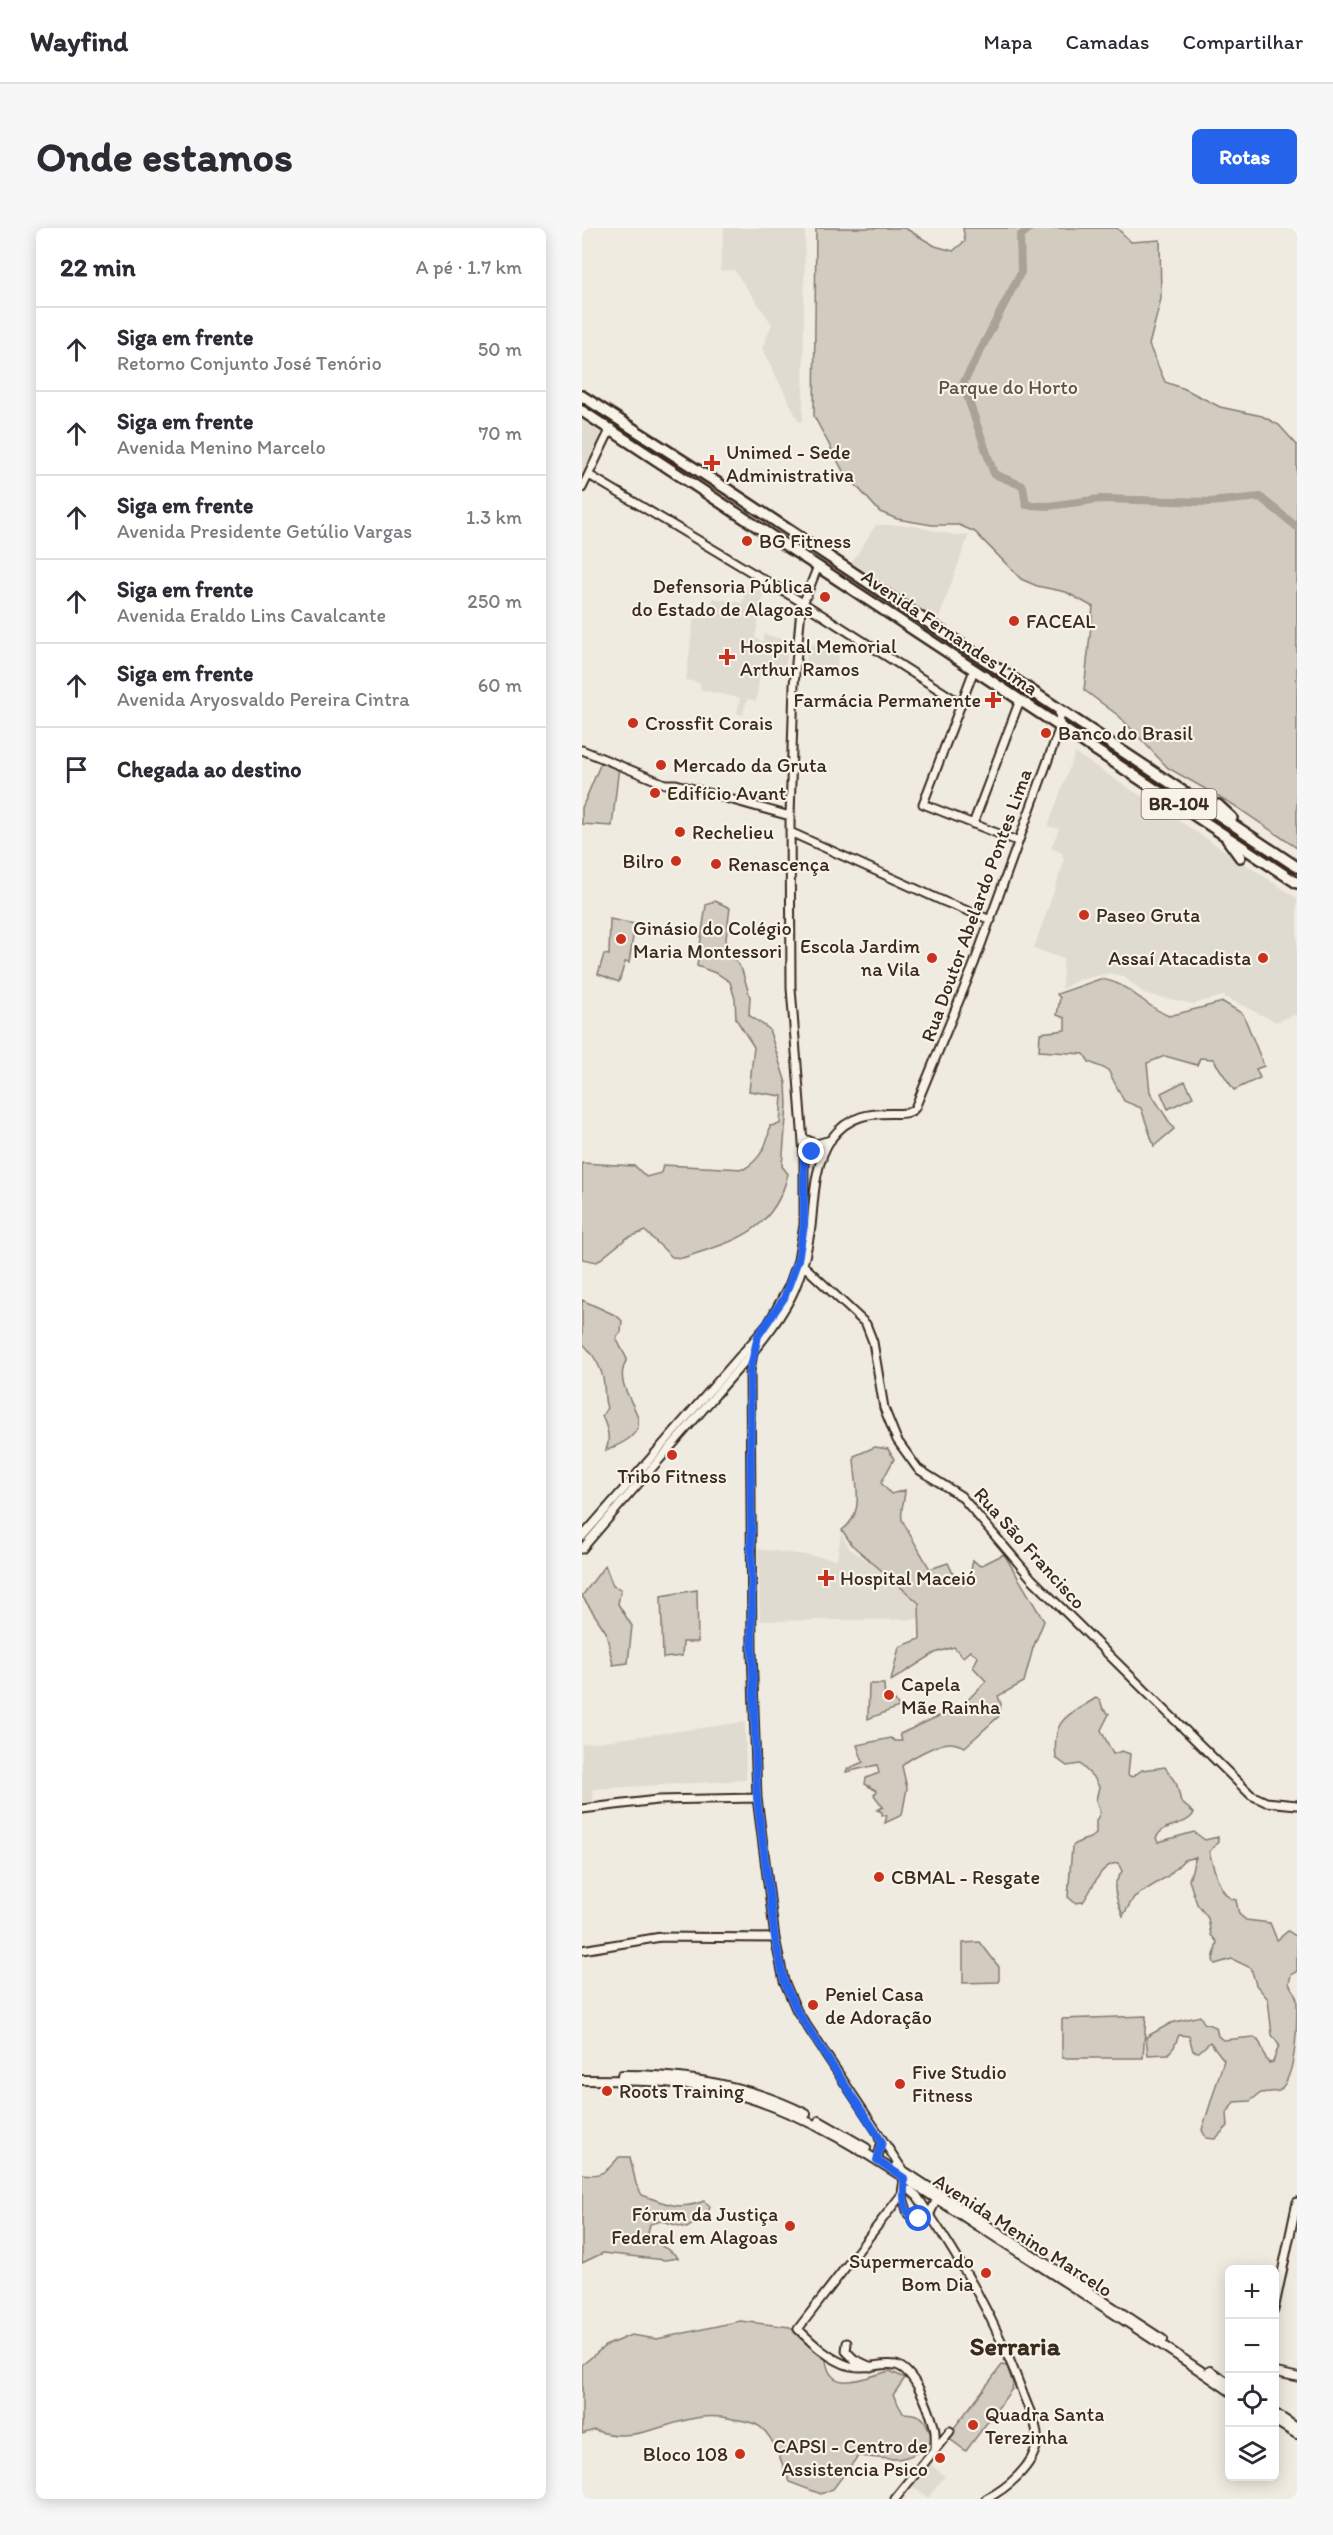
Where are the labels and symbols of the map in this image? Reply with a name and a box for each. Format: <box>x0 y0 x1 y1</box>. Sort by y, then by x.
park label: Parque do Horto <box>938 375 1078 399</box>
place label: Unimed - Sede Administrativa <box>726 440 854 487</box>
marker: Unimed - Sede Administrativa <box>703 454 721 472</box>
place label: BG Fitness <box>759 529 851 553</box>
marker: BG Fitness <box>740 534 754 548</box>
street label: Avenida Fernandes Lima <box>857 564 1043 700</box>
place label: Defensoria Pública do Estado de Alagoas <box>631 574 814 621</box>
marker: Defensoria Pública do Estado de Alagoas <box>818 590 832 604</box>
place label: FACEAL <box>1026 609 1095 633</box>
marker: FACEAL <box>1007 614 1021 628</box>
place label: Hospital Memorial Arthur Ramos <box>740 634 897 681</box>
marker: Hospital Memorial Arthur Ramos <box>718 648 736 666</box>
place label: Farmácia Permanente <box>794 688 981 712</box>
marker: Farmácia Permanente <box>986 693 1000 707</box>
place label: Crossfit Corais <box>645 711 773 735</box>
marker: Crossfit Corais <box>626 716 640 730</box>
place label: Banco do Brasil <box>1058 721 1193 745</box>
marker: Banco do Brasil <box>1039 726 1053 740</box>
place label: Mercado da Gruta <box>673 753 827 777</box>
marker: Mercado da Gruta <box>654 758 668 772</box>
street label: Rua Doutor Abelardo Pontes Lima <box>915 765 1037 1045</box>
place label: Edifício Avant <box>667 781 786 805</box>
marker: Edifício Avant <box>648 786 662 800</box>
road number: BR-104 <box>1142 789 1216 819</box>
place label: Rechelieu <box>692 820 774 844</box>
marker: Rechelieu <box>673 825 687 839</box>
place label: Bilro <box>623 849 664 873</box>
place label: Renascença <box>728 852 830 876</box>
marker: Bilro <box>669 854 683 868</box>
marker: Renascença <box>709 857 723 871</box>
place label: Paseo Gruta <box>1096 903 1200 927</box>
marker: Paseo Gruta <box>1077 908 1091 922</box>
place label: Ginásio do Colégio Maria Montessori <box>633 916 792 963</box>
marker: Ginásio do Colégio Maria Montessori <box>614 932 628 946</box>
place label: Escola Jardim na Vila <box>800 934 921 981</box>
place label: Assaí Atacadista <box>1108 946 1251 970</box>
marker: Escola Jardim na Vila <box>925 951 939 965</box>
marker: Assaí Atacadista <box>1256 951 1270 965</box>
route end <box>798 1138 824 1164</box>
marker: Tribo Fitness <box>665 1448 679 1462</box>
place label: Tribo Fitness <box>617 1464 727 1488</box>
street label: Rua São Francisco <box>969 1482 1091 1614</box>
place label: Hospital Maceió <box>840 1566 976 1590</box>
marker: Hospital Maceió <box>817 1569 835 1587</box>
place label: Capela Mãe Rainha <box>901 1672 1001 1719</box>
marker: Capela Mãe Rainha <box>882 1688 896 1702</box>
place label: CBMAL - Resgate <box>891 1865 1040 1889</box>
marker: CBMAL - Resgate <box>872 1870 886 1884</box>
place label: Peniel Casa de Adoração <box>825 1982 932 2029</box>
marker: Peniel Casa de Adoração <box>806 1998 820 2012</box>
place label: Five Studio Fitness <box>912 2060 1007 2107</box>
marker: Five Studio Fitness <box>893 2077 907 2091</box>
place label: Roots Training <box>619 2079 745 2103</box>
marker: Roots Training <box>600 2084 614 2098</box>
street label: Avenida Menino Marcelo <box>929 2168 1117 2302</box>
place label: Fórum da Justiça Federal em Alagoas <box>611 2202 778 2249</box>
route start <box>905 2205 931 2231</box>
marker: Fórum da Justiça Federal em Alagoas <box>783 2219 797 2233</box>
place label: Supermercado Bom Dia <box>849 2249 975 2296</box>
marker: Supermercado Bom Dia <box>979 2266 993 2280</box>
district label: Serraria <box>970 2330 1061 2362</box>
place label: Quadra Santa Terezinha <box>985 2402 1104 2449</box>
marker: Quadra Santa Terezinha <box>966 2418 980 2432</box>
place label: CAPSI - Centro de Assistencia Psico <box>773 2434 928 2481</box>
place label: Bloco 108 <box>643 2442 728 2466</box>
marker: Bloco 108 <box>733 2447 747 2461</box>
marker: CAPSI - Centro de Assistencia Psico <box>933 2451 947 2465</box>

